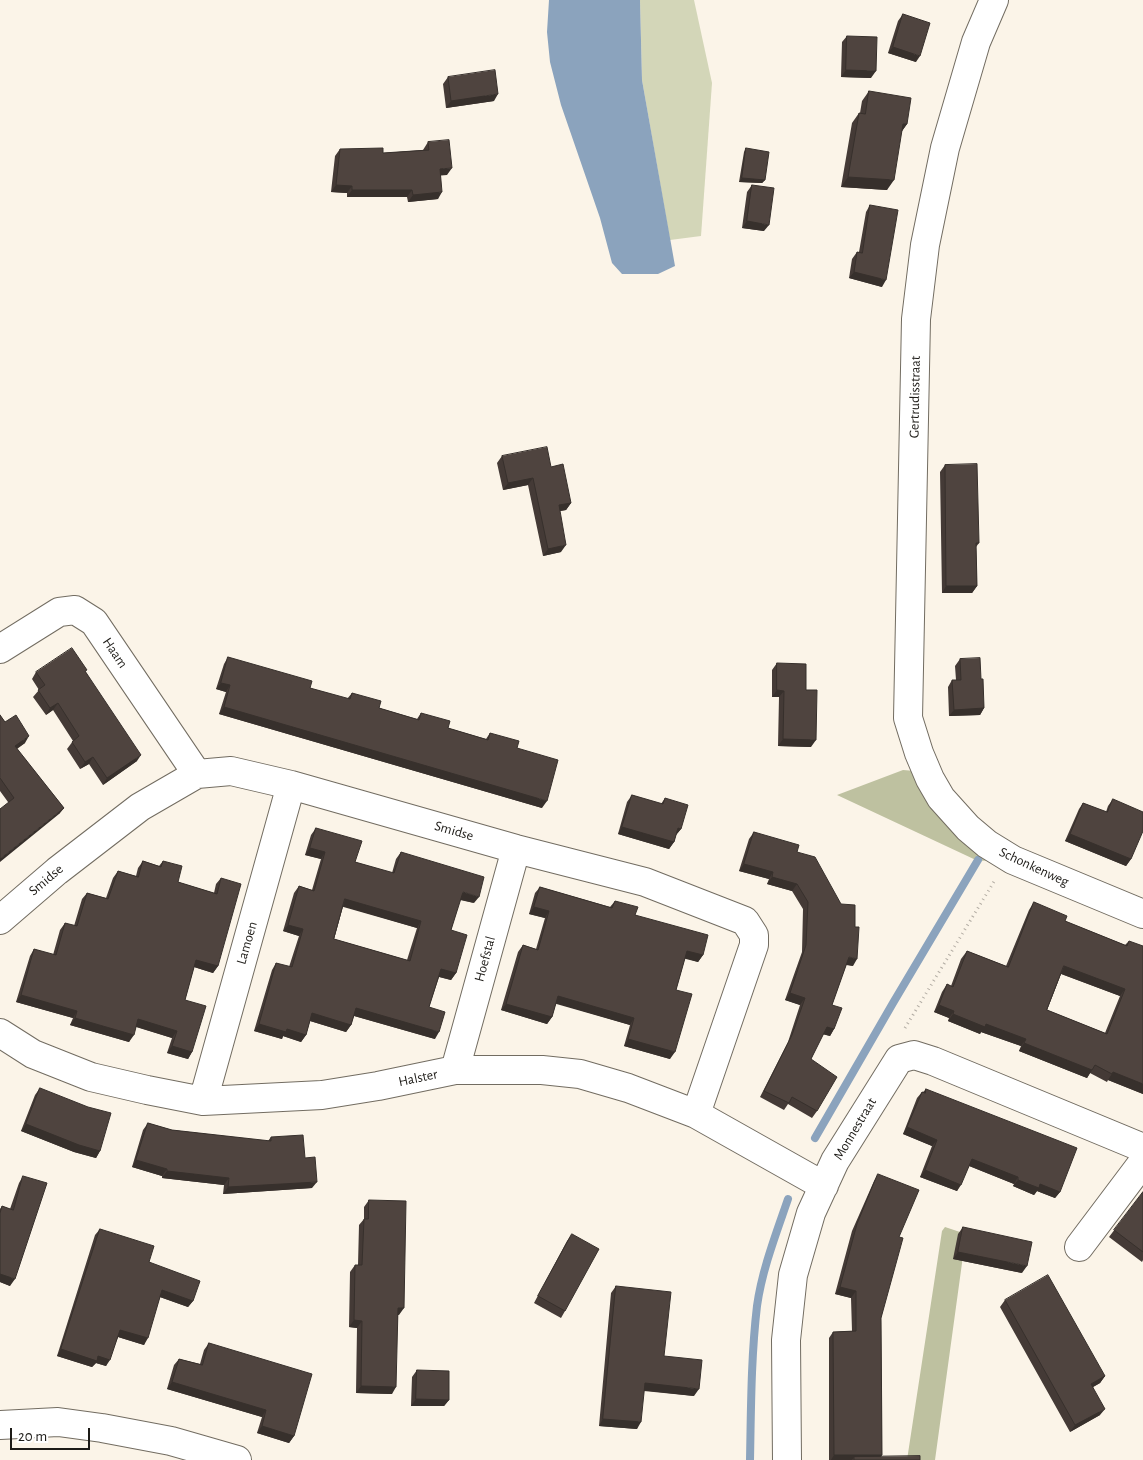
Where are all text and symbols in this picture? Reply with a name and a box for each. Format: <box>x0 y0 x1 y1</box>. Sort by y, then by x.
street label: Gertrudisstraat <box>906 356 924 438</box>
street label: Haam <box>99 635 131 671</box>
street label: Smidse <box>432 817 476 845</box>
street label: Schonkenweg <box>997 844 1071 890</box>
street label: Smidse <box>25 861 67 899</box>
street label: Lamoen <box>233 920 261 966</box>
street label: Hoefstal <box>471 934 499 984</box>
street label: Halster <box>397 1066 439 1090</box>
street label: Monnestraat <box>830 1095 880 1163</box>
scale bar <box>12 1418 92 1450</box>
text: 20 m <box>18 1429 47 1444</box>

